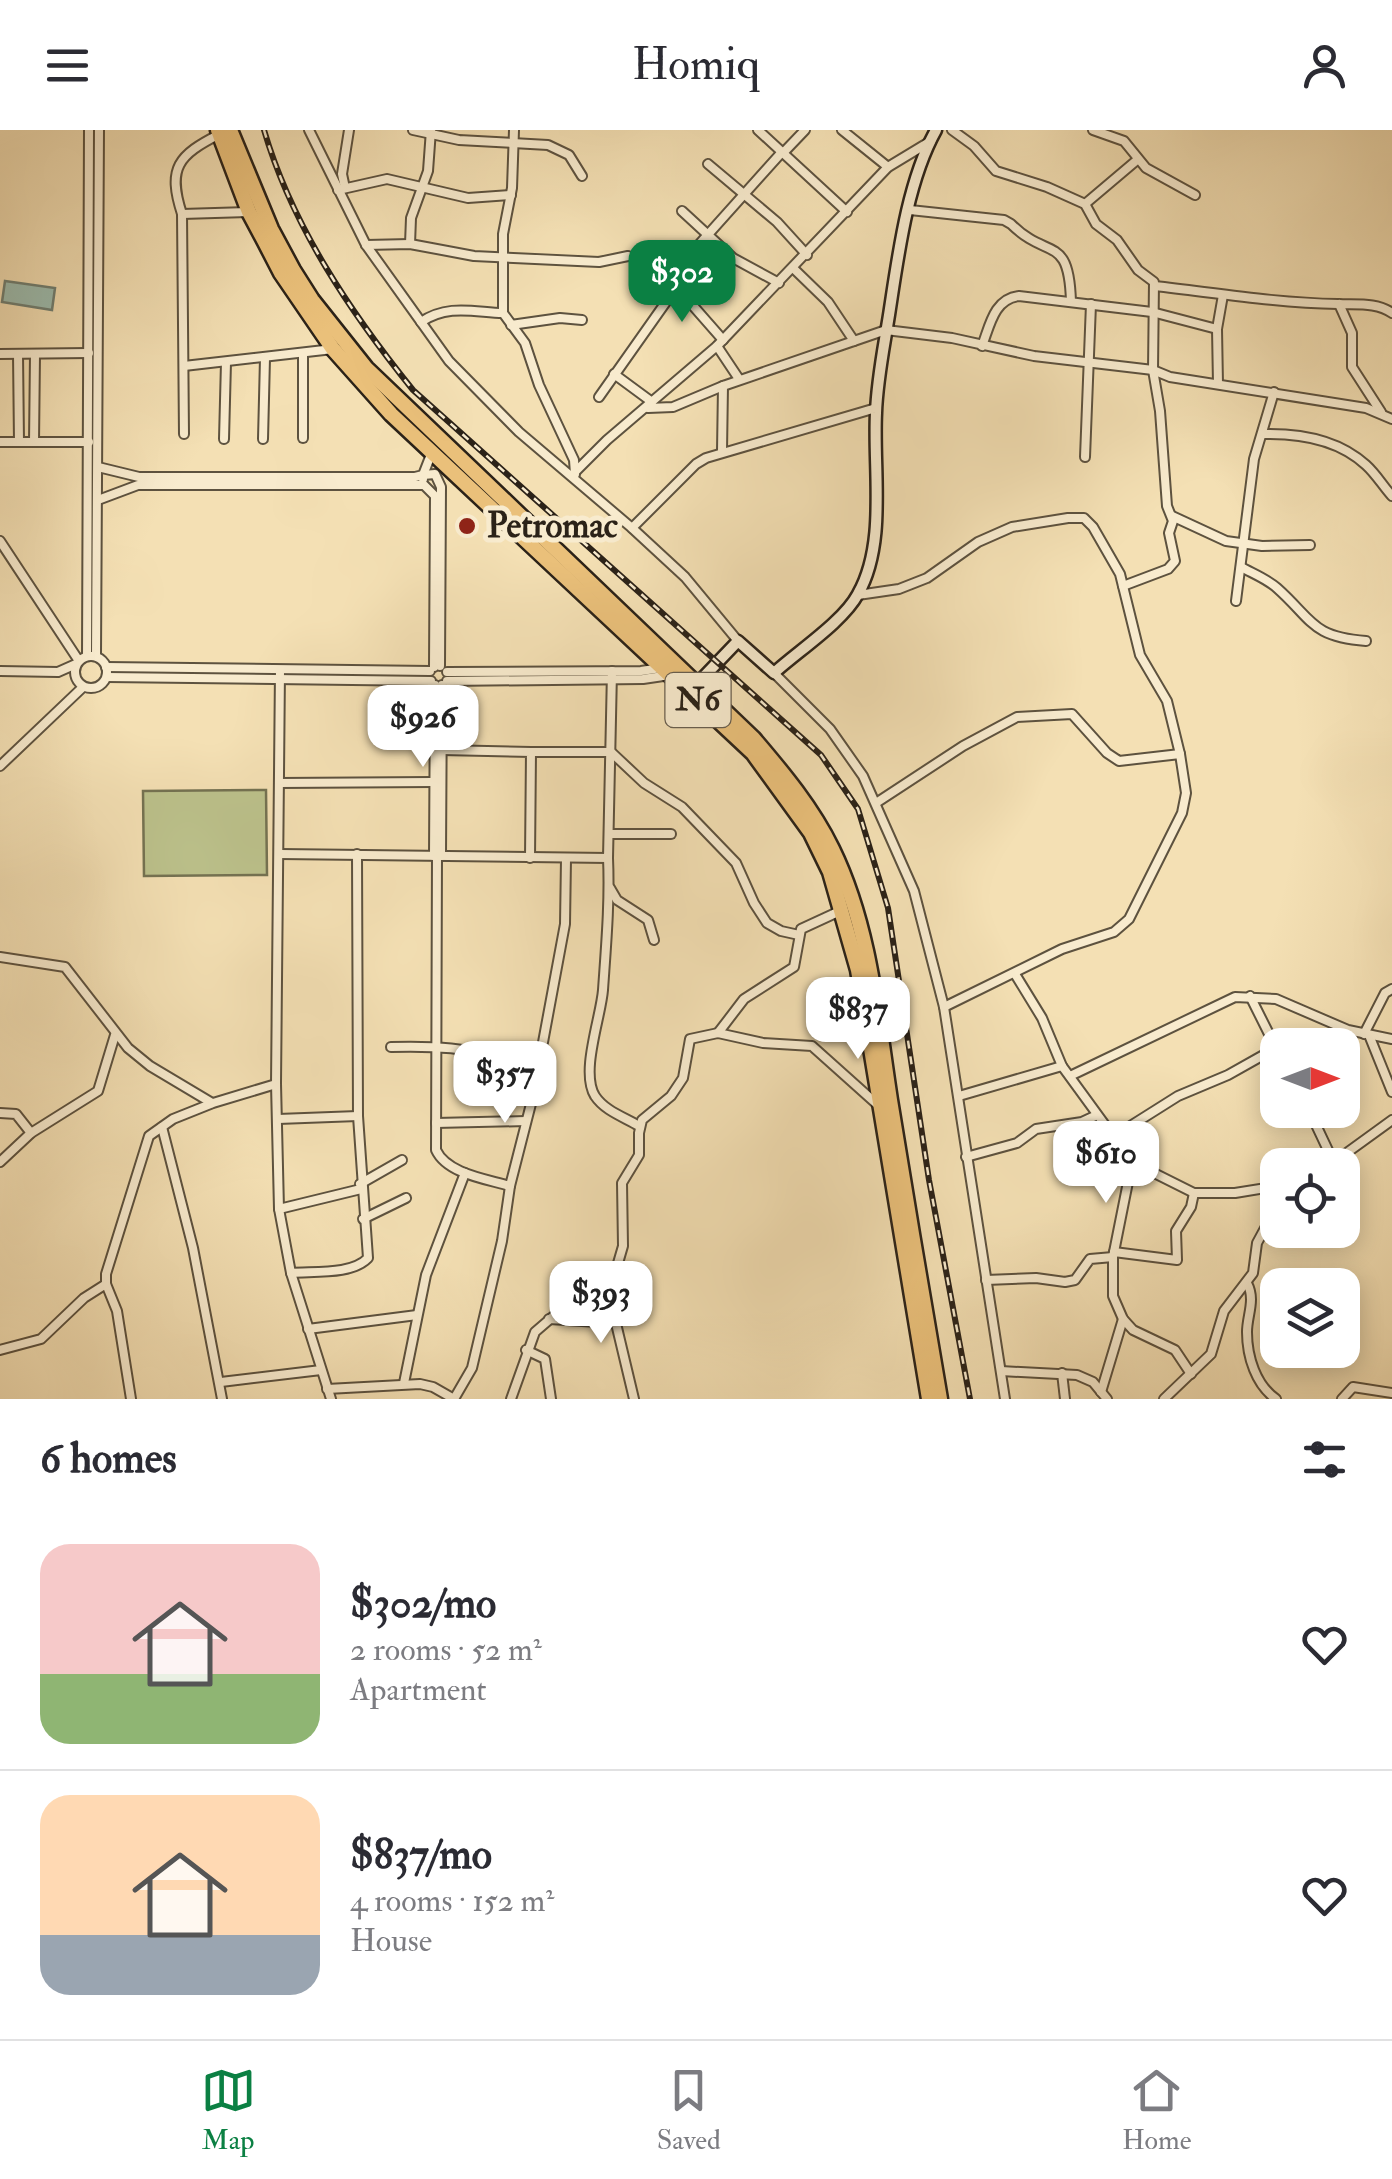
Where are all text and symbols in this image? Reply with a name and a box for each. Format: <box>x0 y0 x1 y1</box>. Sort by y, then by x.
text: Homiq <box>632 37 760 93</box>
icon: menu <box>40 38 95 93</box>
icon: person <box>1297 38 1352 93</box>
pin: $302 <box>623 240 741 325</box>
text: $302 <box>650 252 714 292</box>
place label: Petromac <box>487 504 618 548</box>
marker: Petromac <box>456 515 478 537</box>
road number: N6 <box>666 673 730 727</box>
pin: $926 <box>364 685 482 770</box>
text: $926 <box>390 697 456 737</box>
pin: $837 <box>799 977 917 1062</box>
text: $837 <box>828 989 888 1029</box>
north arrow <box>1260 1028 1360 1128</box>
map controls <box>1260 1028 1360 1368</box>
pin: $357 <box>446 1041 564 1126</box>
text: $357 <box>475 1053 535 1093</box>
pin: $610 <box>1047 1121 1165 1206</box>
text: $610 <box>1075 1133 1137 1173</box>
button: locate <box>1260 1148 1360 1248</box>
pin: $393 <box>542 1261 660 1346</box>
button: layers <box>1260 1268 1360 1368</box>
text: $393 <box>571 1273 631 1313</box>
icon: filters <box>1297 1432 1352 1487</box>
text: 6 homes <box>40 1433 177 1485</box>
text: $302/mo <box>350 1578 496 1630</box>
icon: home <box>120 1584 240 1704</box>
icon: heart <box>1297 1617 1352 1672</box>
text: 2 rooms · 52 m² <box>350 1630 542 1670</box>
text: Apartment <box>350 1670 487 1710</box>
text: $837/mo <box>350 1829 492 1881</box>
icon: home <box>120 1835 240 1955</box>
icon: heart <box>1297 1868 1352 1923</box>
text: 4 rooms · 152 m² <box>350 1881 554 1921</box>
text: House <box>350 1921 432 1961</box>
tab: Map <box>201 2063 256 2158</box>
tab: Saved <box>657 2063 721 2158</box>
tab: Home <box>1122 2063 1191 2158</box>

